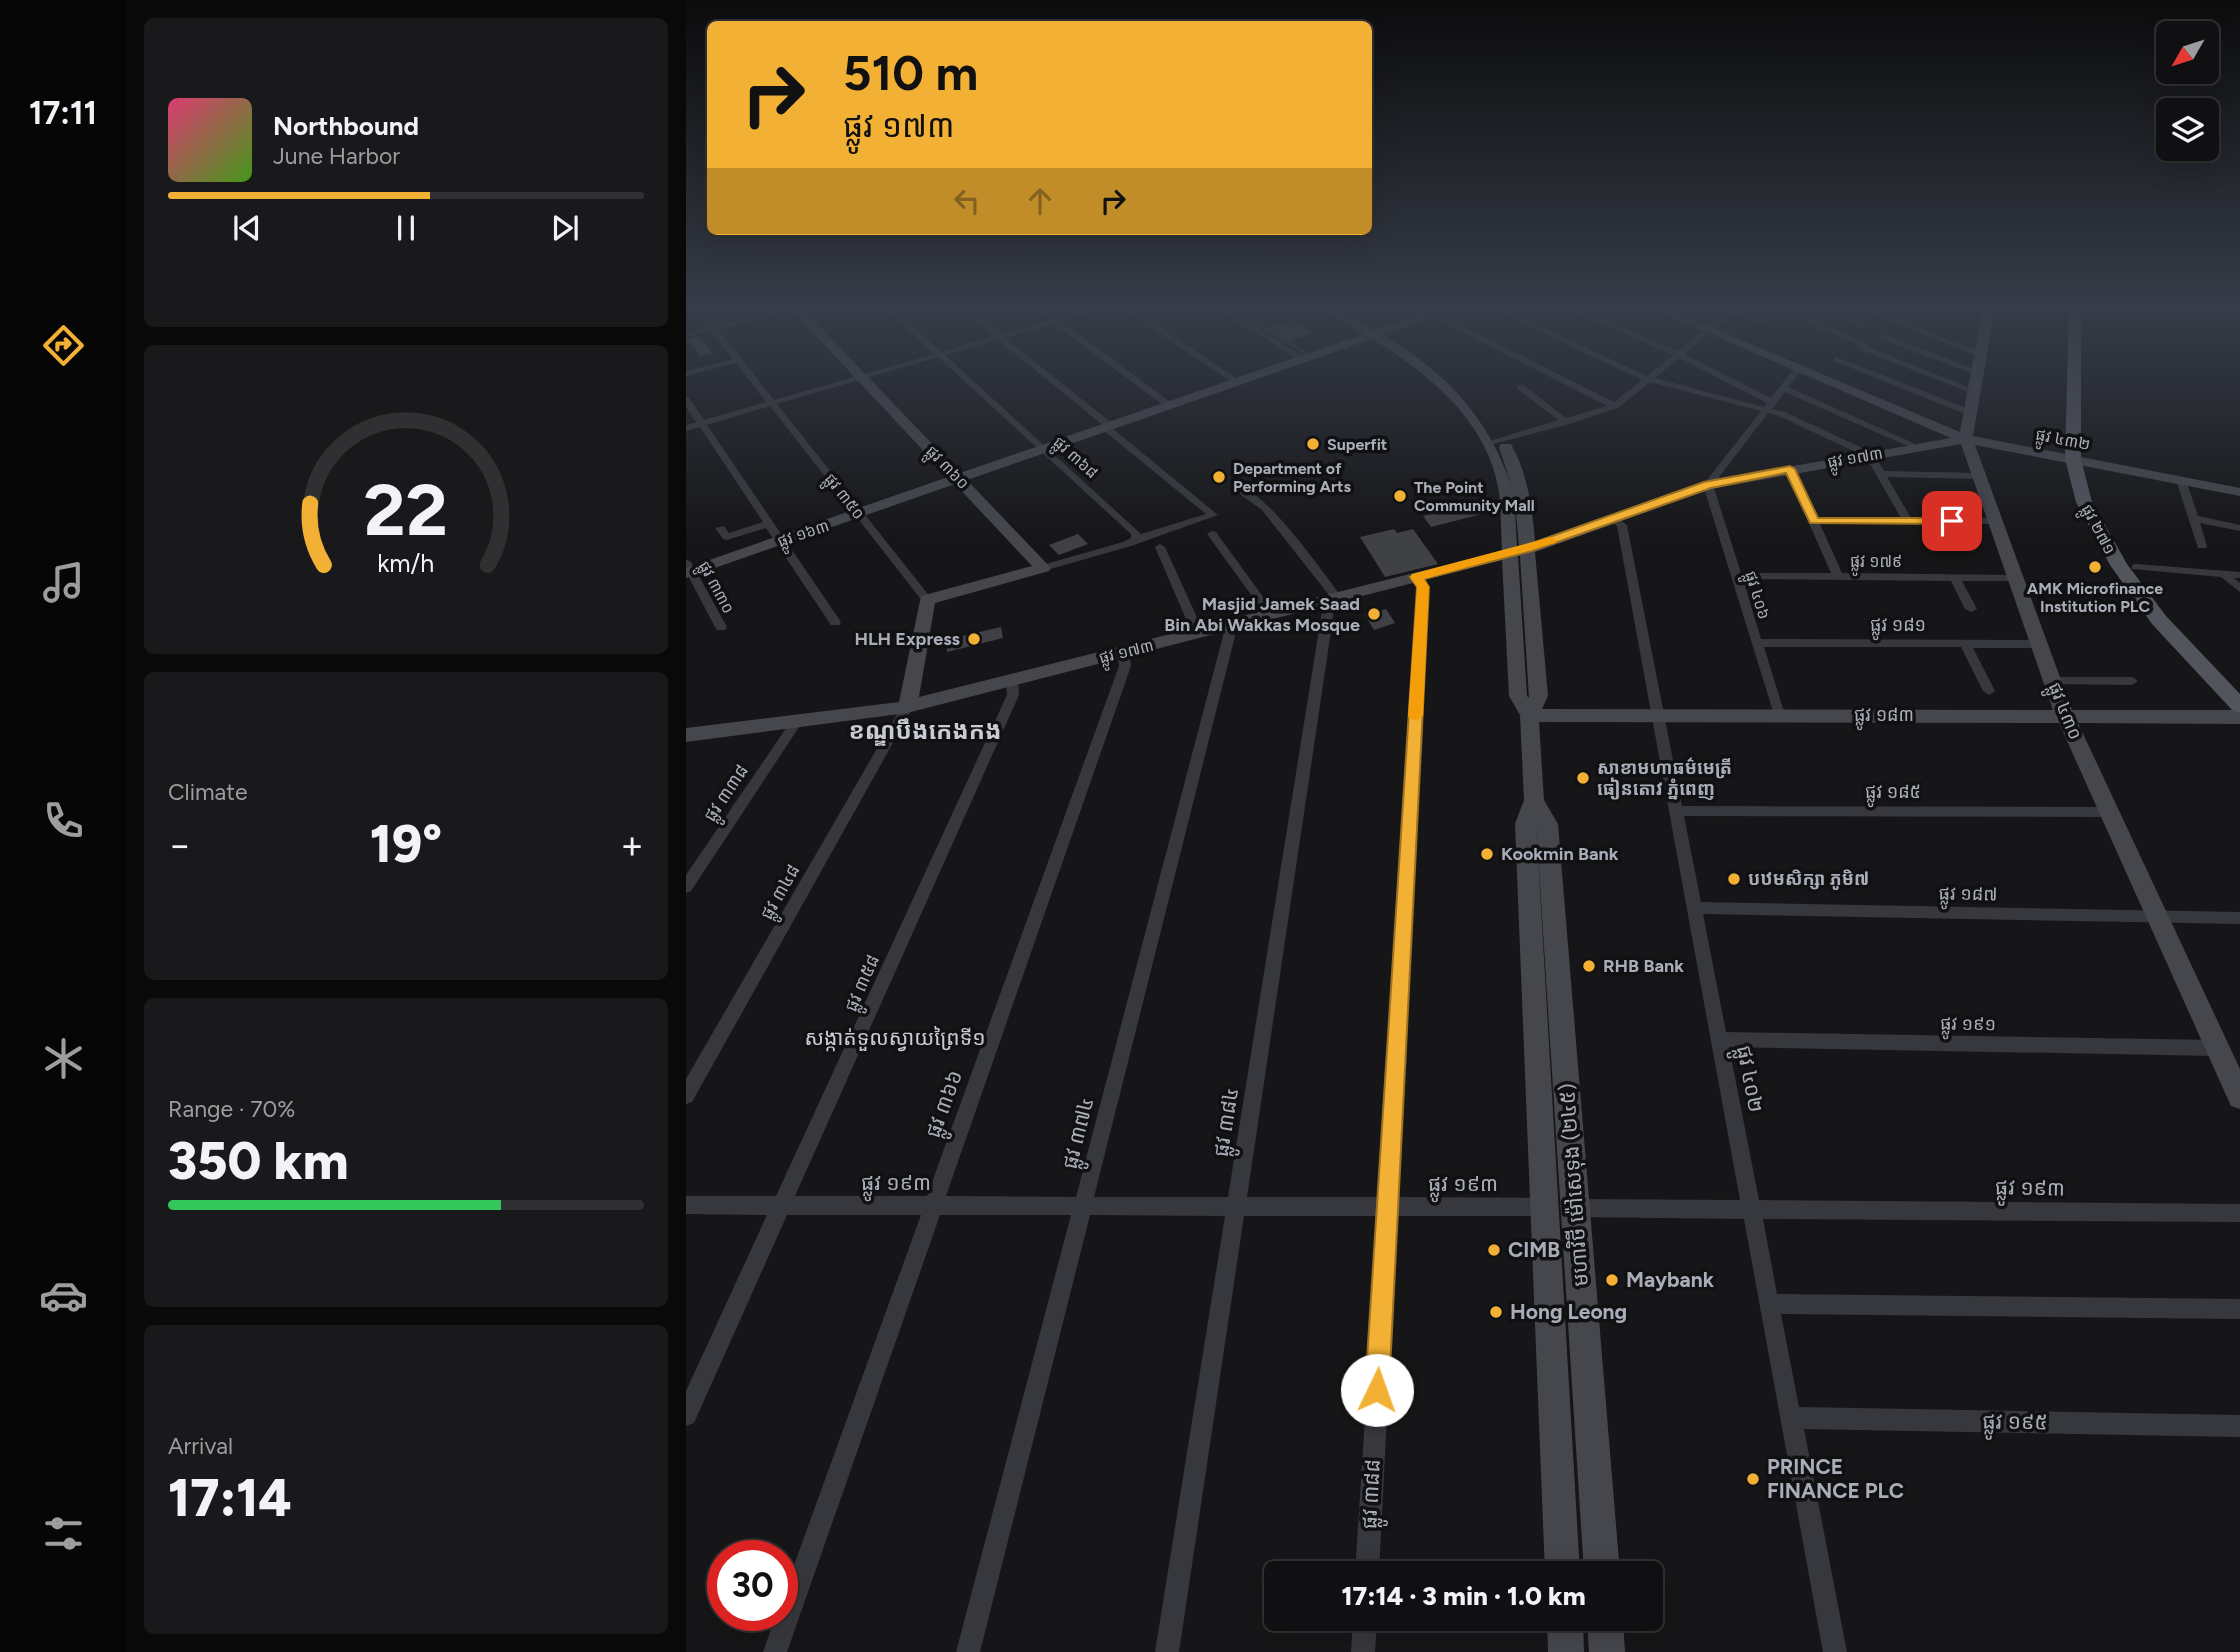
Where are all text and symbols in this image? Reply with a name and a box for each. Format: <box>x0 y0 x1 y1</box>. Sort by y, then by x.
north arrow <box>2156 21 2219 84</box>
map controls <box>2156 21 2219 161</box>
text: 510 m <box>843 43 978 102</box>
icon: right <box>728 49 819 140</box>
text: 17:11 <box>29 94 97 132</box>
button: layers <box>2156 98 2219 161</box>
text: ផ្លូវ ១៧៣ <box>843 107 955 145</box>
text: Northbound <box>273 110 419 142</box>
text: June Harbor <box>273 142 400 170</box>
icon: left <box>948 182 986 220</box>
icon: ahead <box>1021 182 1059 220</box>
icon: right <box>1094 182 1132 220</box>
icon: previous <box>228 209 266 247</box>
icon: pause <box>387 209 425 247</box>
icon: next <box>546 209 584 247</box>
icon: directions <box>39 321 88 370</box>
street label: ផ្លូវ ៤៣២ <box>2033 425 2092 459</box>
street label: ផ្លូវ ៣៦៨ <box>1046 432 1102 486</box>
place label: Superfit <box>1327 435 1387 454</box>
marker: Superfit <box>1305 436 1321 452</box>
street label: ផ្លូវ ៣៦០ <box>919 442 973 496</box>
street label: ផ្លូវ ១៧៣ <box>1826 443 1885 476</box>
place label: Department of Performing Arts <box>1233 459 1351 496</box>
text: 22 <box>364 467 448 554</box>
street label: ផ្លូវ ៣៥០ <box>817 469 869 526</box>
marker: Department of Performing Arts <box>1211 469 1227 485</box>
place label: The Point Community Mall <box>1414 478 1535 515</box>
marker: The Point Community Mall <box>1392 488 1408 504</box>
pin <box>1922 491 1982 551</box>
street label: ផ្លូវ ២៧១ <box>2073 501 2120 560</box>
icon: arrive <box>1933 502 1971 540</box>
street label: ផ្លូវ ១៦៣ <box>775 516 833 556</box>
text: km/h <box>377 548 435 578</box>
street label: ផ្លូវ ១៧៩ <box>1850 552 1902 576</box>
icon: music <box>39 558 88 607</box>
street label: ផ្លូវ ៣៣០ <box>691 558 738 619</box>
marker: AMK Microfinance Institution PLC <box>2087 559 2103 575</box>
street label: ផ្លូវ ៤០៦ <box>1737 569 1774 623</box>
place label: AMK Microfinance Institution PLC <box>2027 579 2163 616</box>
place label: Masjid Jamek Saad Bin Abi Wakkas Mosque <box>1164 593 1360 636</box>
marker: Masjid Jamek Saad Bin Abi Wakkas Mosque <box>1366 606 1382 622</box>
street label: ផ្លូវ ១៨១ <box>1870 614 1926 641</box>
place label: HLH Express <box>854 628 961 650</box>
marker: HLH Express <box>966 631 982 647</box>
street label: ផ្លូវ ១៧៣ <box>1097 636 1157 672</box>
street label: ផ្លូវ ៤៣០ <box>2039 679 2086 745</box>
street label: ផ្លូវ ១៨៣ <box>1854 704 1914 731</box>
district label: ខណ្ឌបឹងកេងកង <box>848 716 1002 746</box>
place label: សាខាមហាធម៌មេត្រី ធៀនតោវ ភ្នំពេញ <box>1597 757 1732 800</box>
street label: ផ្លូវ ៣៣៨ <box>699 760 757 829</box>
marker: សាខាមហាធម៌មេត្រី ធៀនតោវ ភ្នំពេញ <box>1575 770 1591 786</box>
text: Climate <box>168 778 247 806</box>
street label: ផ្លូវ ១៨៥ <box>1865 781 1921 808</box>
icon: phone <box>39 796 88 845</box>
text: 19° <box>370 813 442 875</box>
text: − <box>168 822 192 868</box>
text: + <box>620 822 644 868</box>
place label: Kookmin Bank <box>1501 843 1619 865</box>
marker: Kookmin Bank <box>1479 846 1495 862</box>
street label: ផ្លូវ ៣៤៨ <box>755 860 809 926</box>
place label: បឋមសិក្សា ភូមិ៧ <box>1748 868 1869 890</box>
marker: បឋមសិក្សា ភូមិ៧ <box>1726 871 1742 887</box>
street label: ផ្លូវ ១៨៧ <box>1938 882 1998 911</box>
street label: ផ្លូវ ៣៥៨ <box>840 951 889 1017</box>
place label: RHB Bank <box>1603 955 1684 977</box>
marker: RHB Bank <box>1581 958 1597 974</box>
street label: ផ្លូវ ១៩១ <box>1940 1013 1996 1041</box>
district label: សង្កាត់ទួលស្វាយព្រៃទី១ <box>804 1025 986 1052</box>
icon: climate <box>39 1034 88 1083</box>
street label: ផ្លូវ ៤០២ <box>1725 1043 1769 1116</box>
street label: ផ្លូវ ៣៦៦ <box>920 1067 974 1144</box>
street label: មហាវិថី ម៉ៅសេទុង (២៤៥) <box>1554 1083 1595 1287</box>
street label: ផ្លូវ ៣៨៤ <box>1208 1085 1250 1160</box>
street label: ផ្លូវ ៣៧៤ <box>1057 1094 1105 1173</box>
text: Range · 70% <box>168 1095 295 1123</box>
text: 350 km <box>168 1130 349 1192</box>
street label: ផ្លូវ ១៩៣ <box>861 1170 931 1202</box>
street label: ផ្លូវ ១៩៣ <box>1428 1171 1498 1203</box>
street label: ផ្លូវ ១៩៣ <box>1995 1174 2065 1208</box>
place label: CIMB <box>1508 1237 1560 1262</box>
marker: CIMB <box>1486 1242 1502 1258</box>
place label: Maybank <box>1626 1267 1715 1292</box>
icon: car <box>39 1271 88 1320</box>
marker: Maybank <box>1604 1272 1620 1288</box>
place label: Hong Leong <box>1510 1299 1627 1324</box>
marker: Hong Leong <box>1488 1304 1504 1320</box>
position arrow <box>1340 1353 1414 1427</box>
street label: ផ្លូវ ១៩៥ <box>1982 1408 2048 1442</box>
text: Arrival <box>168 1432 233 1460</box>
place label: PRINCE FINANCE PLC <box>1767 1454 1904 1503</box>
street label: ផ្លូវ ៣៨៨ <box>1356 1458 1392 1530</box>
text: 17:14 <box>168 1467 292 1529</box>
marker: PRINCE FINANCE PLC <box>1745 1471 1761 1487</box>
icon: filters <box>39 1509 88 1558</box>
speed limit sign: 30 <box>707 1540 798 1631</box>
text: 17:14 · 3 min · 1.0 km <box>1341 1580 1586 1612</box>

